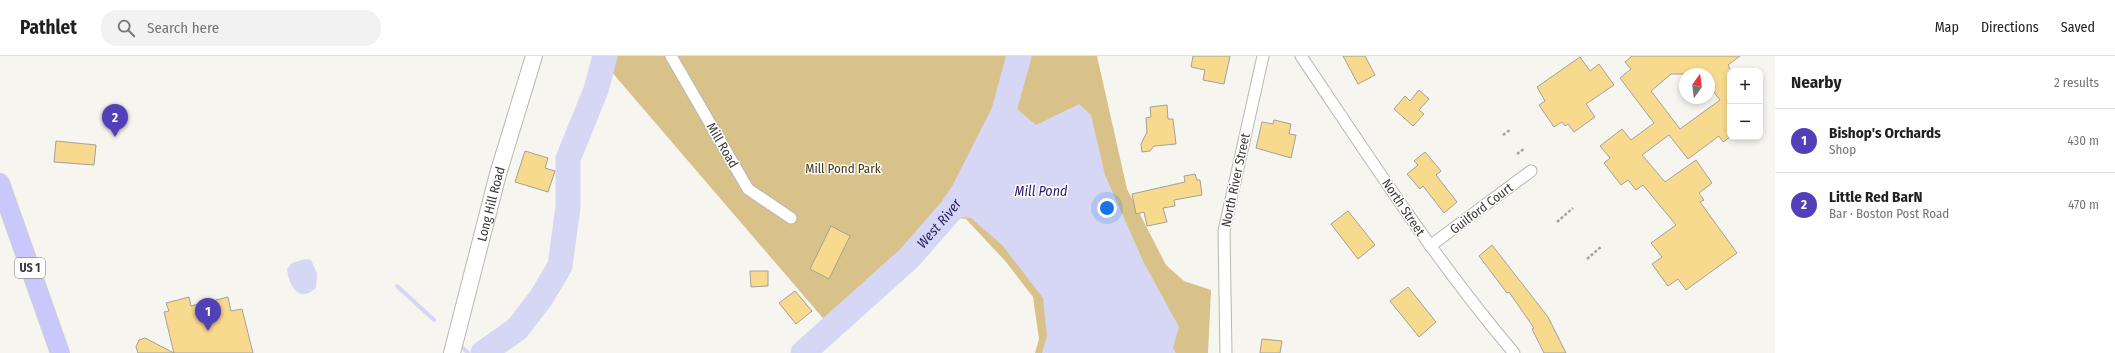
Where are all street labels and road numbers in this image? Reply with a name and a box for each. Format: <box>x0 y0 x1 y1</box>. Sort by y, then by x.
street label: Mill Road <box>704 120 741 170</box>
street label: North River Street <box>1218 131 1253 228</box>
street label: Long Hill Road <box>474 165 508 243</box>
street label: North Street <box>1379 176 1429 239</box>
street label: Guilford Court <box>1447 180 1516 237</box>
road number: US 1 <box>15 258 45 278</box>

